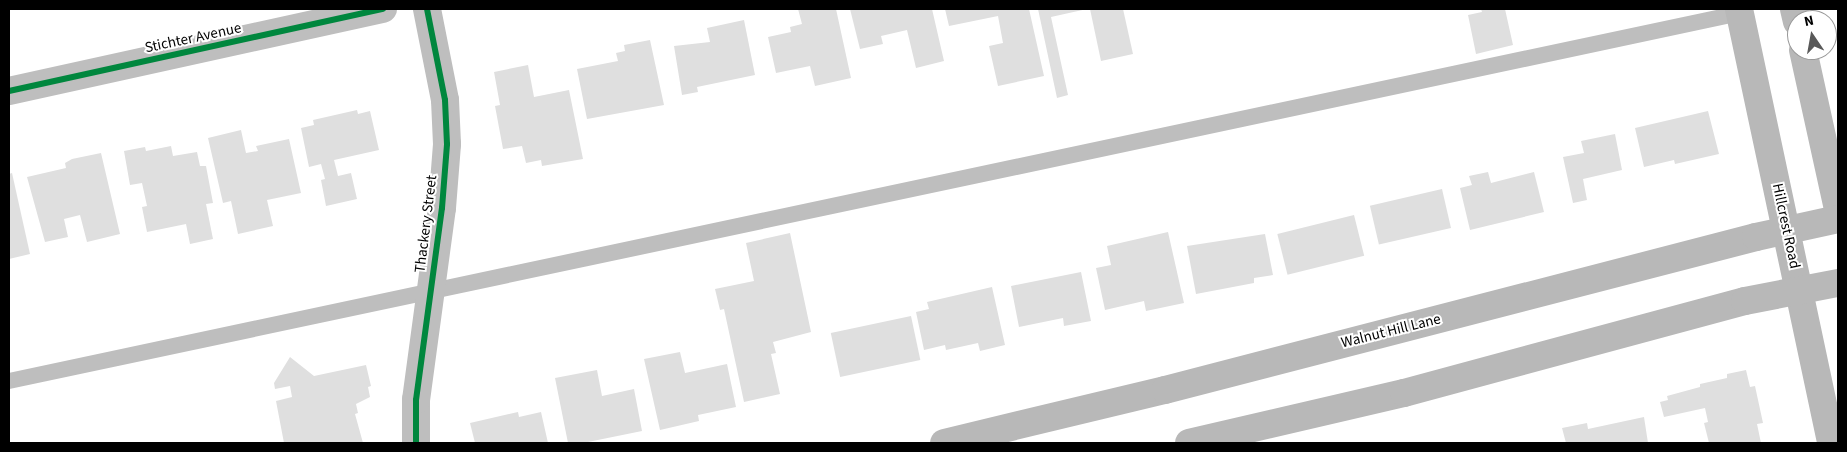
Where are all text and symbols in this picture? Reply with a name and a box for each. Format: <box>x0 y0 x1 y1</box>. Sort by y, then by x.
north arrow <box>1787 10 1837 60</box>
text: N <box>1802 11 1816 32</box>
street label: Stichter Avenue <box>143 19 243 57</box>
street label: Thackery Street <box>411 174 441 274</box>
street label: Hillcrest Road <box>1768 182 1804 270</box>
street label: Walnut Hill Lane <box>1339 310 1443 352</box>

